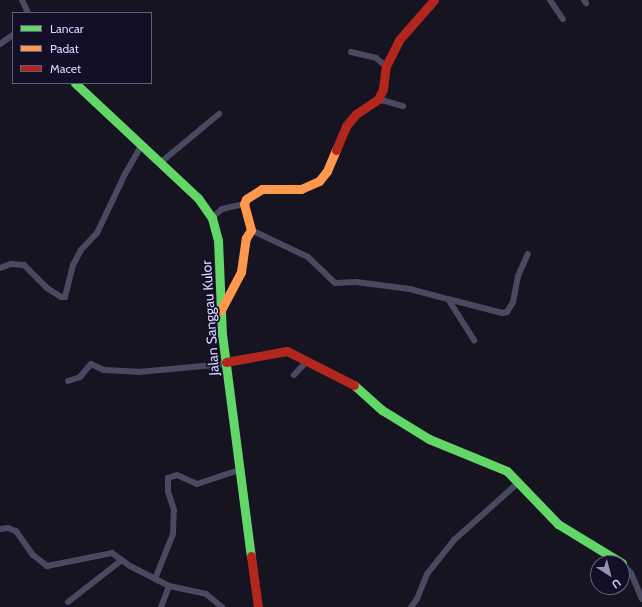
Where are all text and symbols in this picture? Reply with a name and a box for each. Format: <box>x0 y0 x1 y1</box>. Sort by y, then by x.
legend <box>12 12 152 84</box>
text: Lancar <box>50 21 83 36</box>
text: Padat <box>50 41 79 56</box>
text: Macet <box>50 61 81 76</box>
street label: Jalan Sanggau Kulor <box>198 260 222 376</box>
north arrow <box>590 555 630 595</box>
text: U <box>609 576 624 592</box>

